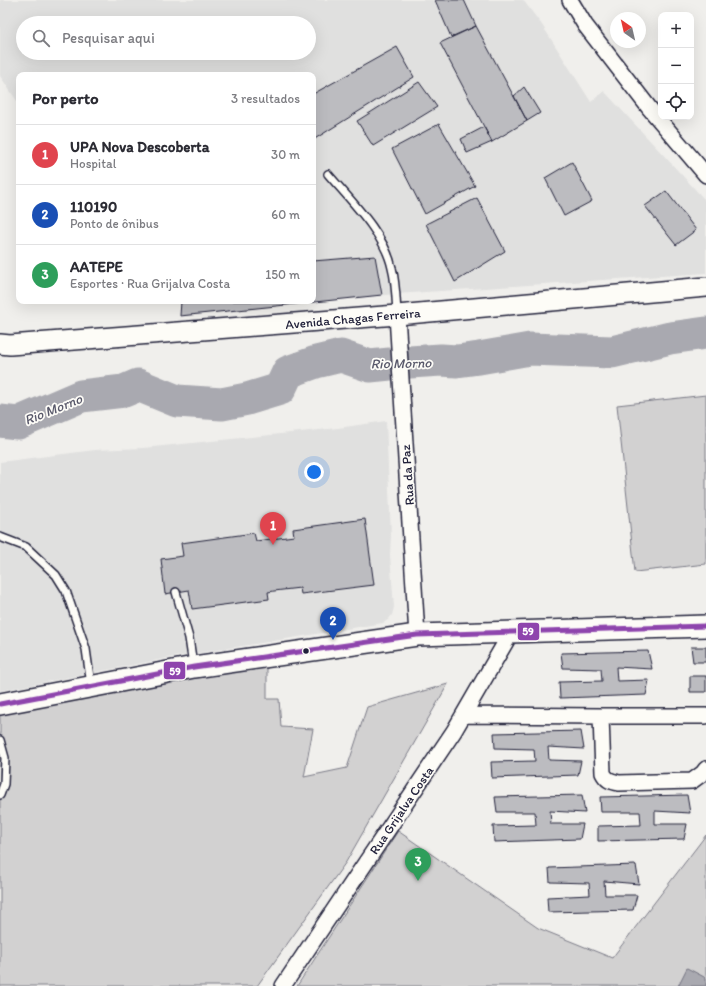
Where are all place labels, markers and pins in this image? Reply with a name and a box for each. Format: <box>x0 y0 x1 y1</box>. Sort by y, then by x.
pin: 1 <box>260 512 286 545</box>
pin: 2 <box>320 607 346 640</box>
unlabelled marker <box>301 646 311 656</box>
pin: 3 <box>405 848 431 881</box>

